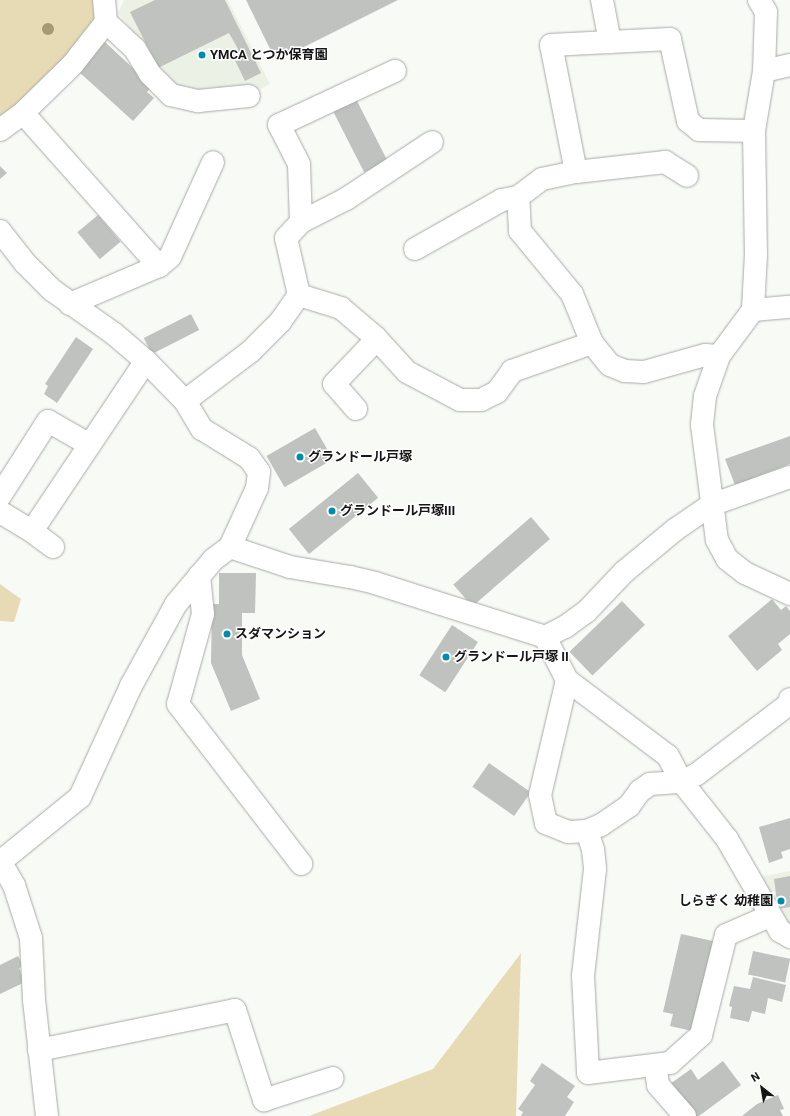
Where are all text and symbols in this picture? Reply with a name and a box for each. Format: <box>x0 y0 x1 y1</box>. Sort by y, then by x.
place label: YMCA とつか保育園 <box>210 47 328 63</box>
marker: YMCA とつか保育園 <box>197 50 207 60</box>
place label: グランドール戸塚 <box>308 449 412 465</box>
marker: グランドール戸塚 <box>295 452 305 462</box>
place label: グランドール戸塚III <box>340 503 455 519</box>
marker: グランドール戸塚III <box>327 506 337 516</box>
place label: スダマンション <box>235 626 326 642</box>
marker: スダマンション <box>222 629 232 639</box>
place label: グランドール戸塚 II <box>454 649 569 665</box>
marker: グランドール戸塚 II <box>441 652 451 662</box>
place label: しらぎく 幼稚園 <box>679 893 773 909</box>
marker: しらぎく 幼稚園 <box>776 896 786 906</box>
north arrow <box>742 1068 782 1108</box>
text: N <box>749 1070 762 1085</box>

